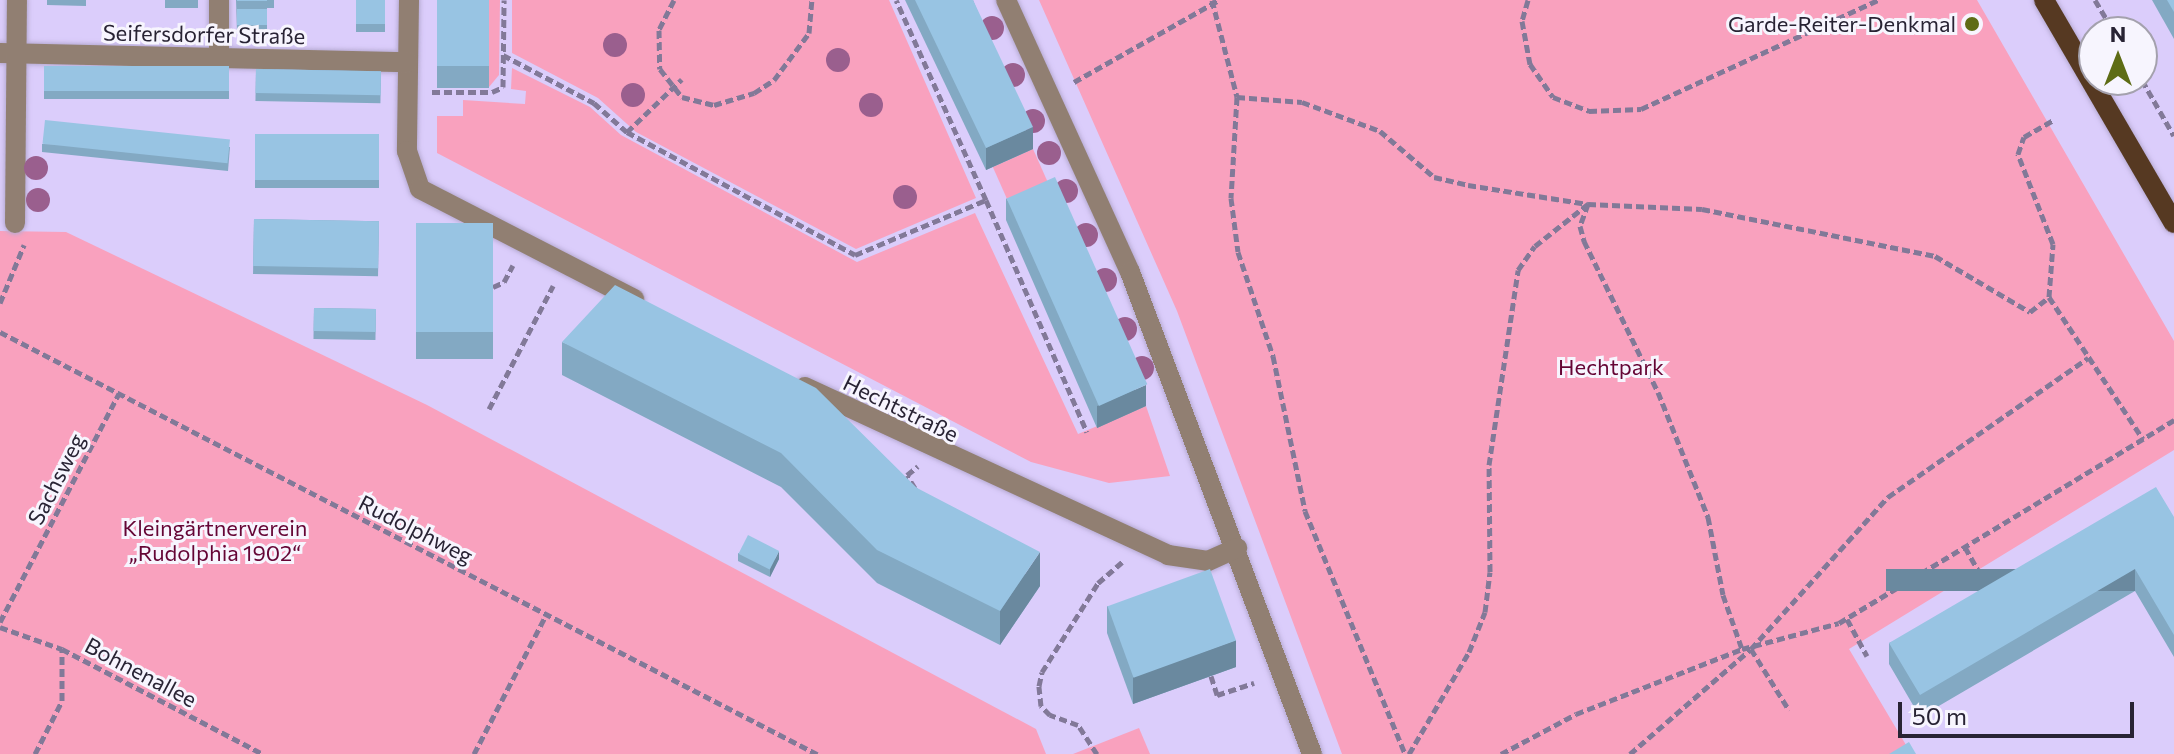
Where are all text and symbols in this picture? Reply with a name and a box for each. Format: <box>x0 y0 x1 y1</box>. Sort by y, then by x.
place label: Garde-Reiter-Denkmal <box>1728 11 1956 37</box>
marker: Garde-Reiter-Denkmal <box>1963 15 1981 33</box>
north arrow <box>2078 16 2158 96</box>
street label: Seifersdorfer Straße <box>103 19 305 49</box>
text: N <box>2110 20 2126 47</box>
park label: Hechtpark <box>1558 354 1664 380</box>
street label: Hechtstraße <box>839 369 963 447</box>
street label: Sachsweg <box>22 429 90 529</box>
street label: Rudolphweg <box>355 489 477 569</box>
park label: Kleingärtnerverein „Rudolphia 1902“ <box>123 514 307 566</box>
street label: Bohnenallee <box>81 632 201 712</box>
scale bar <box>1902 686 2138 736</box>
text: 50 m <box>1912 701 1967 730</box>

